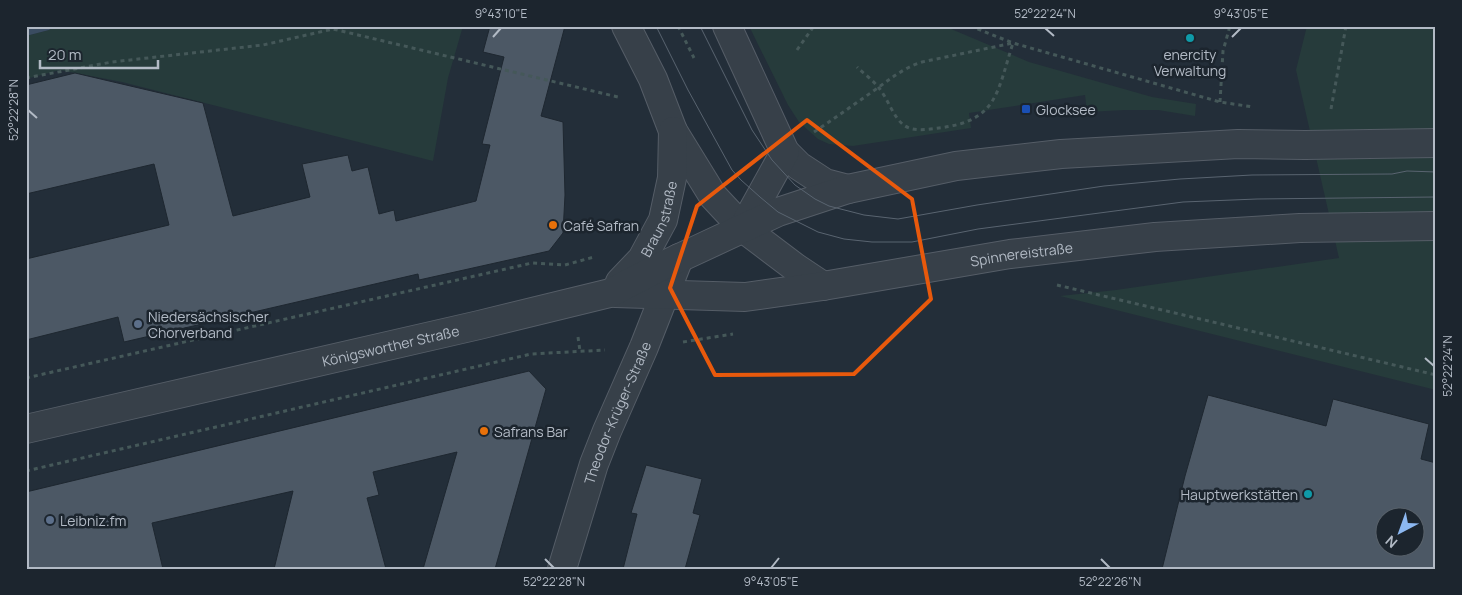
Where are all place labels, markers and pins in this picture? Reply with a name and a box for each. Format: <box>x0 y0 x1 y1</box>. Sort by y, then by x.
marker: enercity Verwaltung <box>1184 32 1196 44</box>
place label: enercity Verwaltung <box>1154 45 1226 80</box>
place label: Glocksee <box>1036 100 1096 119</box>
marker: Glocksee <box>1020 103 1032 115</box>
place label: Café Safran <box>563 216 639 235</box>
marker: Café Safran <box>547 219 559 231</box>
place label: Niedersächsischer Chorverband <box>148 307 269 342</box>
marker: Niedersächsischer Chorverband <box>132 318 144 330</box>
place label: Safrans Bar <box>494 422 568 441</box>
marker: Safrans Bar <box>478 425 490 437</box>
place label: Hauptwerkstätten <box>1181 485 1298 504</box>
marker: Hauptwerkstätten <box>1302 488 1314 500</box>
place label: Leibniz.fm <box>60 511 126 530</box>
marker: Leibniz.fm <box>44 514 56 526</box>

